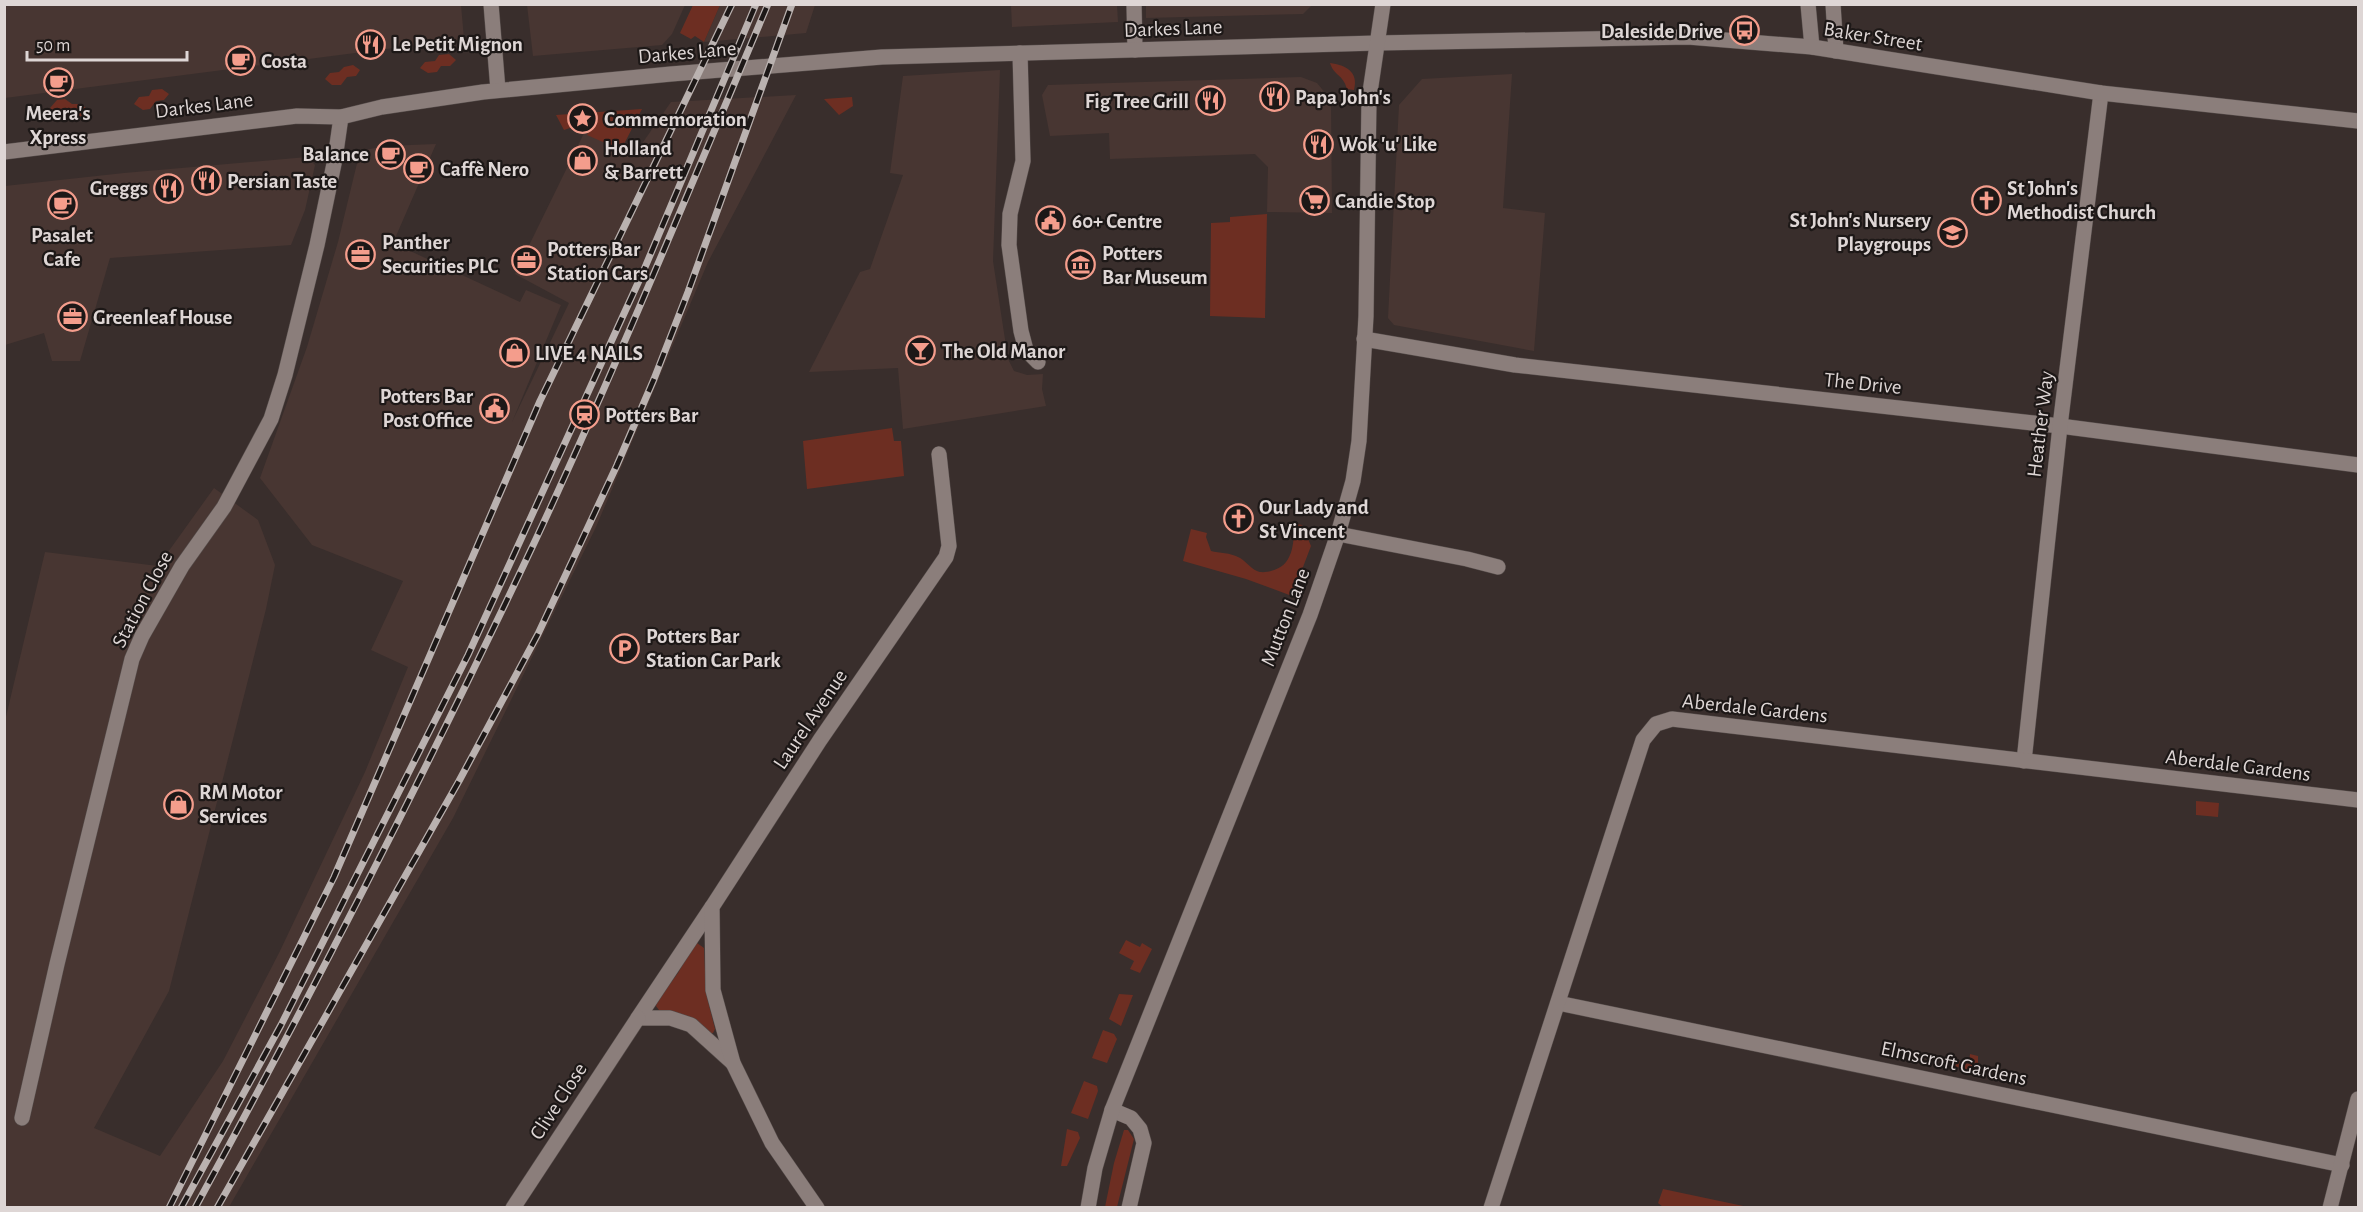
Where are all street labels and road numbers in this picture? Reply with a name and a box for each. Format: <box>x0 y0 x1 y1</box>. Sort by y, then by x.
street label: Darkes Lane <box>1123 16 1223 41</box>
street label: Baker Street <box>1822 18 1924 55</box>
street label: Darkes Lane <box>637 38 737 67</box>
street label: Darkes Lane <box>154 89 254 122</box>
street label: The Drive <box>1823 369 1903 398</box>
street label: Heather Way <box>2024 370 2057 478</box>
street label: Station Close <box>108 547 177 651</box>
street label: Mutton Lane <box>1257 565 1314 669</box>
street label: Laurel Avenue <box>769 666 851 773</box>
street label: Aberdale Gardens <box>1681 690 1829 727</box>
street label: Aberdale Gardens <box>2164 746 2312 785</box>
street label: Elmscroft Gardens <box>1879 1038 2029 1089</box>
street label: Clive Close <box>526 1059 591 1143</box>

